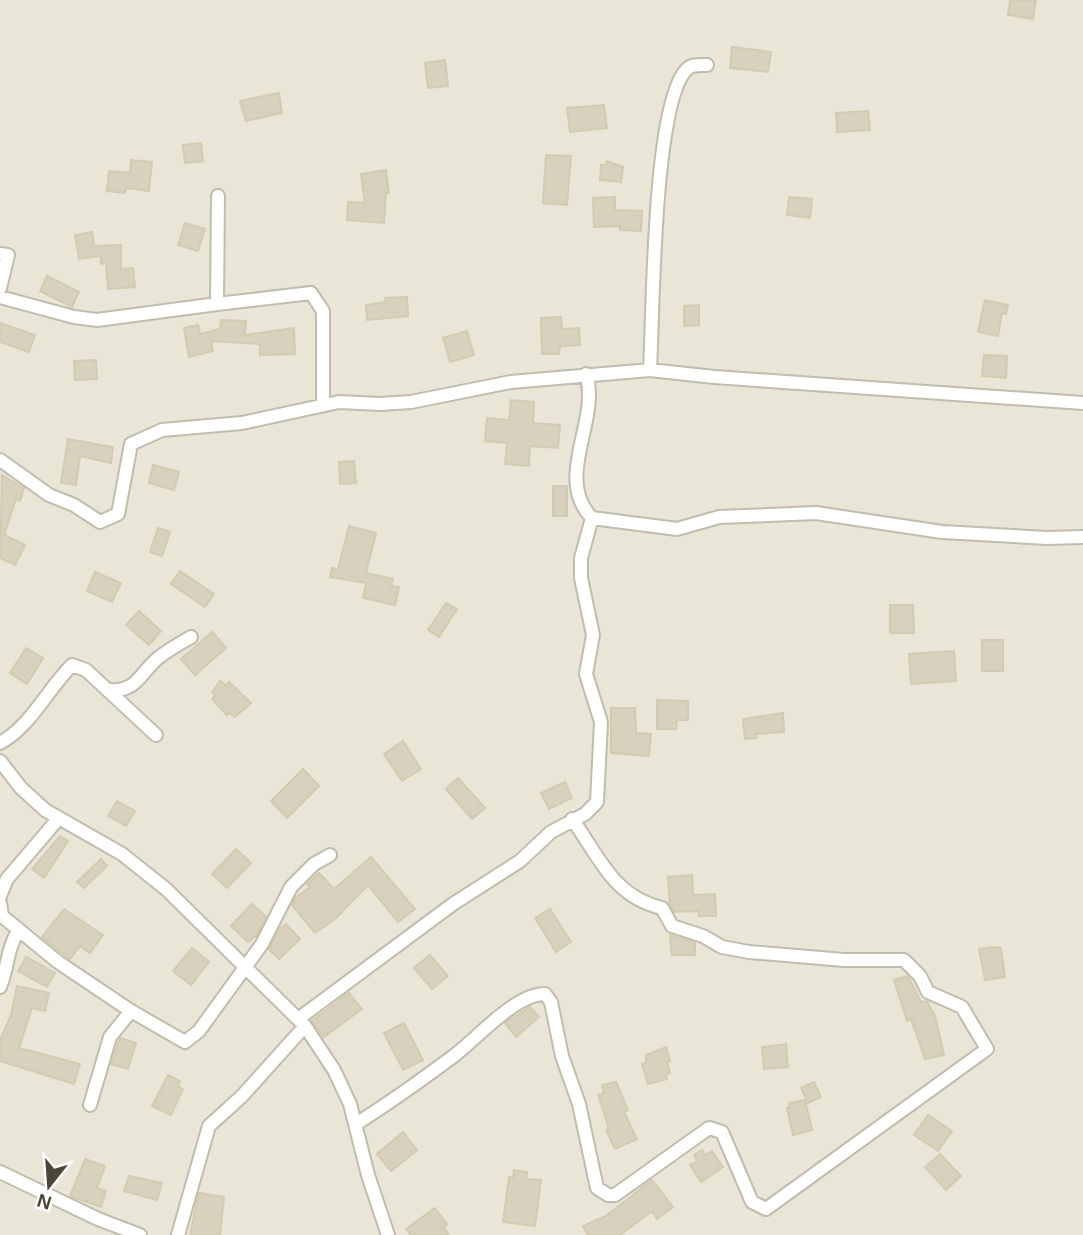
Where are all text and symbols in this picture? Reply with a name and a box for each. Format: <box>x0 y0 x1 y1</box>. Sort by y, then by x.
north arrow <box>14 1151 84 1221</box>
text: N <box>35 1190 54 1214</box>

